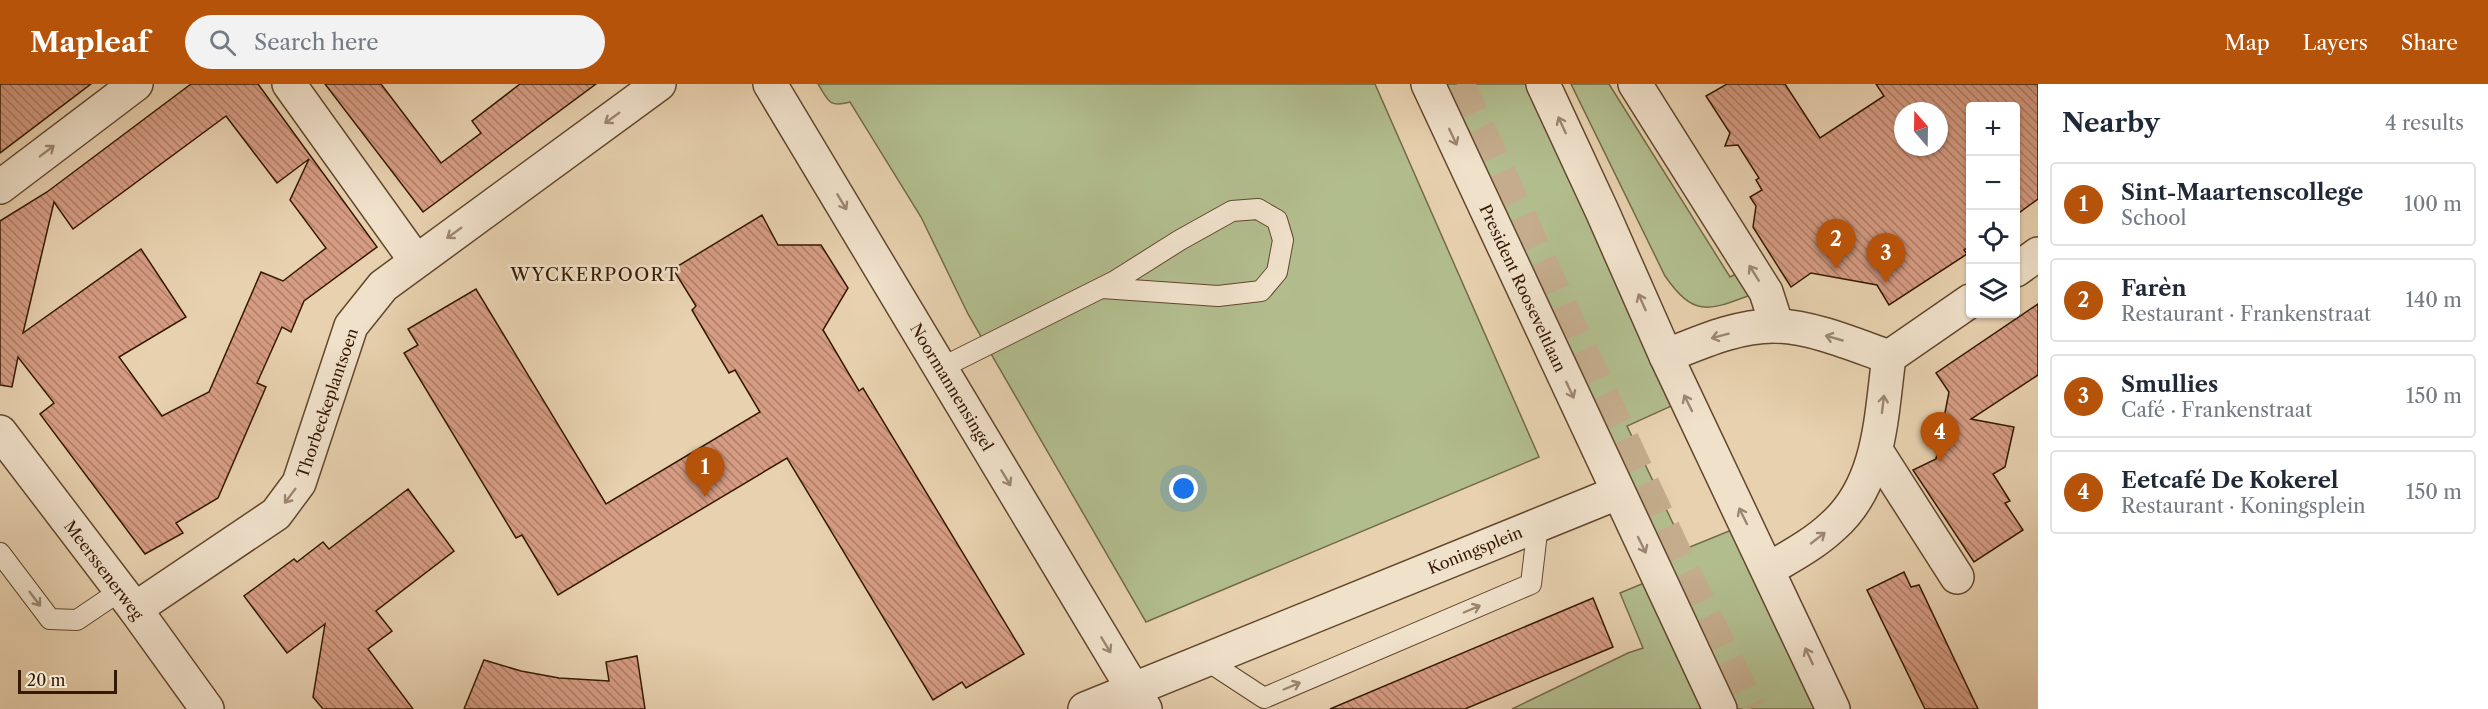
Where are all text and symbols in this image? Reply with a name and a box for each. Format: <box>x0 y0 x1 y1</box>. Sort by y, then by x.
search box <box>185 15 605 69</box>
text: Mapleaf <box>30 25 149 59</box>
icon: search <box>206 26 239 59</box>
text: Search here <box>254 29 379 56</box>
text: Map <box>2225 30 2270 55</box>
text: Layers <box>2303 30 2368 55</box>
text: Share <box>2401 30 2458 55</box>
north arrow <box>1894 102 1948 156</box>
map controls <box>1966 102 2020 318</box>
button: + <box>1966 102 2020 156</box>
text: Nearby <box>2062 107 2160 139</box>
text: 4 results <box>2385 111 2464 135</box>
one-way arrow <box>604 112 620 125</box>
one-way arrow <box>1555 116 1567 134</box>
one-way arrow <box>1447 128 1459 146</box>
one-way arrow <box>38 145 54 158</box>
button: − <box>1966 156 2020 210</box>
text: Sint-Maartenscollege <box>2121 179 2363 206</box>
text: 1 <box>2079 192 2088 216</box>
text: 100 m <box>2404 192 2462 216</box>
one-way arrow <box>837 193 849 210</box>
street label: President Rooseveltlaan <box>1475 201 1571 375</box>
text: School <box>2121 206 2186 230</box>
button: locate <box>1966 210 2020 264</box>
pin: 2 <box>1816 220 1856 269</box>
one-way arrow <box>447 227 463 240</box>
pin: 3 <box>1866 234 1906 283</box>
district label: WYCKERPOORT <box>509 264 680 286</box>
button: layers <box>1966 264 2020 318</box>
one-way arrow <box>1747 265 1759 282</box>
text: Farèn <box>2121 275 2186 302</box>
text: 2 <box>2078 288 2089 312</box>
text: 140 m <box>2405 288 2462 312</box>
one-way arrow <box>1636 294 1647 312</box>
text: Restaurant · Frankenstraat <box>2121 302 2371 326</box>
street label: Noormannensingel <box>906 320 998 455</box>
street label: Thorbeckeplantsoen <box>292 325 362 481</box>
one-way arrow <box>1711 331 1730 342</box>
one-way arrow <box>1825 332 1844 343</box>
text: Smullies <box>2121 371 2218 398</box>
one-way arrow <box>1565 381 1577 399</box>
text: 3 <box>2078 384 2089 408</box>
text: 150 m <box>2406 384 2462 408</box>
one-way arrow <box>1682 394 1694 412</box>
one-way arrow <box>1877 395 1888 415</box>
text: Café · Frankenstraat <box>2121 398 2312 422</box>
pin: 4 <box>1920 412 1960 462</box>
pin: 1 <box>686 448 724 497</box>
text: Eetcafé De Kokerel <box>2121 467 2339 494</box>
one-way arrow <box>1001 469 1013 486</box>
your location <box>1169 474 1198 503</box>
text: 4 <box>2078 480 2089 504</box>
text: 150 m <box>2406 480 2462 504</box>
one-way arrow <box>284 487 296 503</box>
text: Restaurant · Koningsplein <box>2121 494 2366 518</box>
one-way arrow <box>1737 508 1749 526</box>
street label: Meerssenerweg <box>60 516 148 624</box>
street label: Koningsplein <box>1425 522 1525 578</box>
one-way arrow <box>1810 532 1826 545</box>
one-way arrow <box>1637 536 1649 554</box>
one-way arrow <box>29 591 41 607</box>
one-way arrow <box>1462 603 1480 614</box>
one-way arrow <box>1101 636 1113 653</box>
one-way arrow <box>1802 647 1814 665</box>
scale bar <box>18 667 117 694</box>
text: 20 m <box>27 670 66 690</box>
one-way arrow <box>1283 680 1301 691</box>

